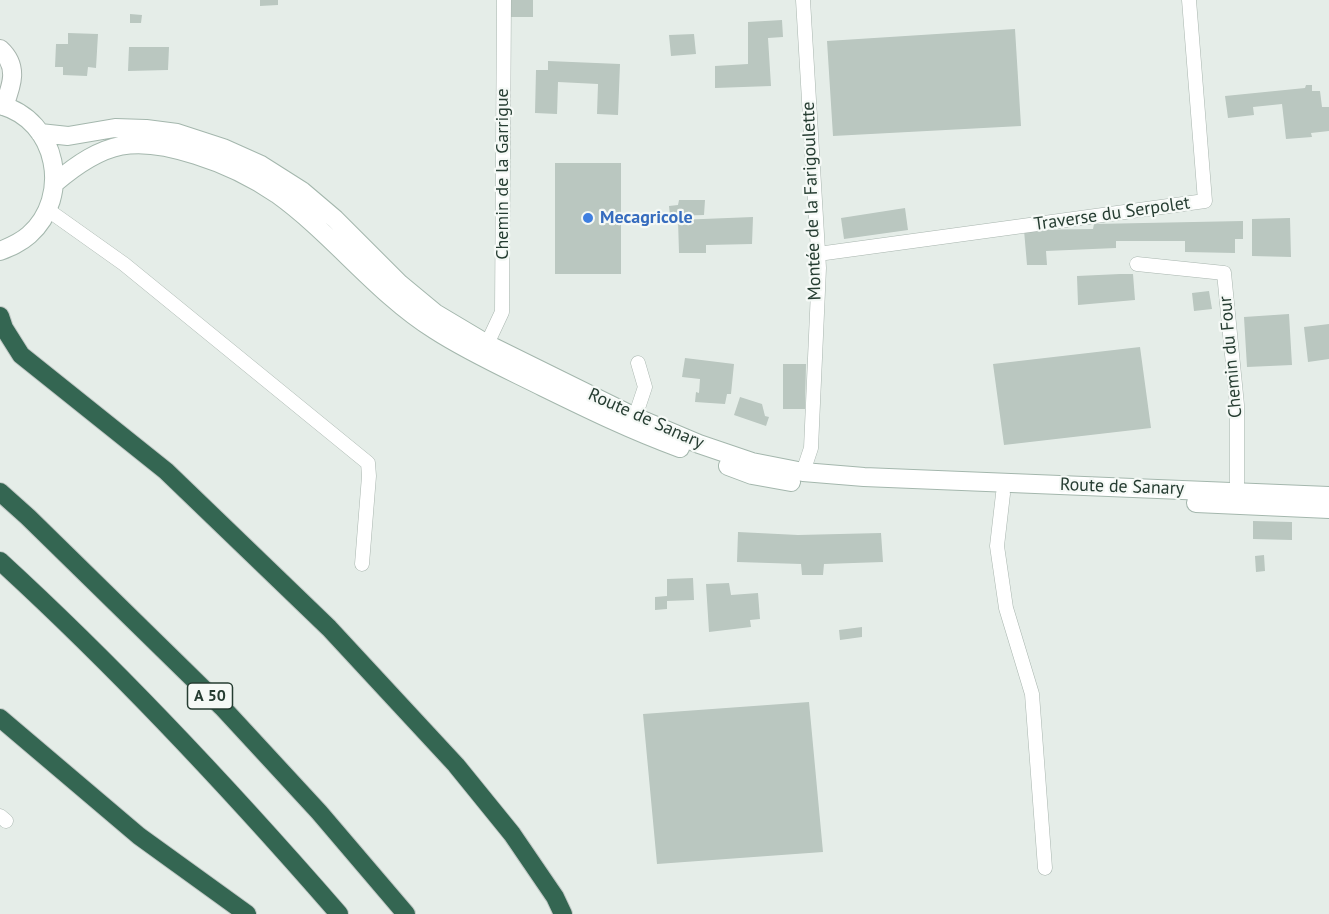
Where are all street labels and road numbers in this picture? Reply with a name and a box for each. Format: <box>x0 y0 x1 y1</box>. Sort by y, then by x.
street label: Chemin de la Garrigue <box>492 88 514 260</box>
street label: Montée de la Farigoulette <box>798 101 826 301</box>
street label: Traverse du Serpolet <box>1033 192 1191 236</box>
street label: Chemin du Four <box>1215 295 1247 419</box>
street label: Route de Sanary <box>585 384 707 454</box>
street label: Route de Sanary <box>1059 474 1185 500</box>
road number: A 50 <box>188 683 232 709</box>

